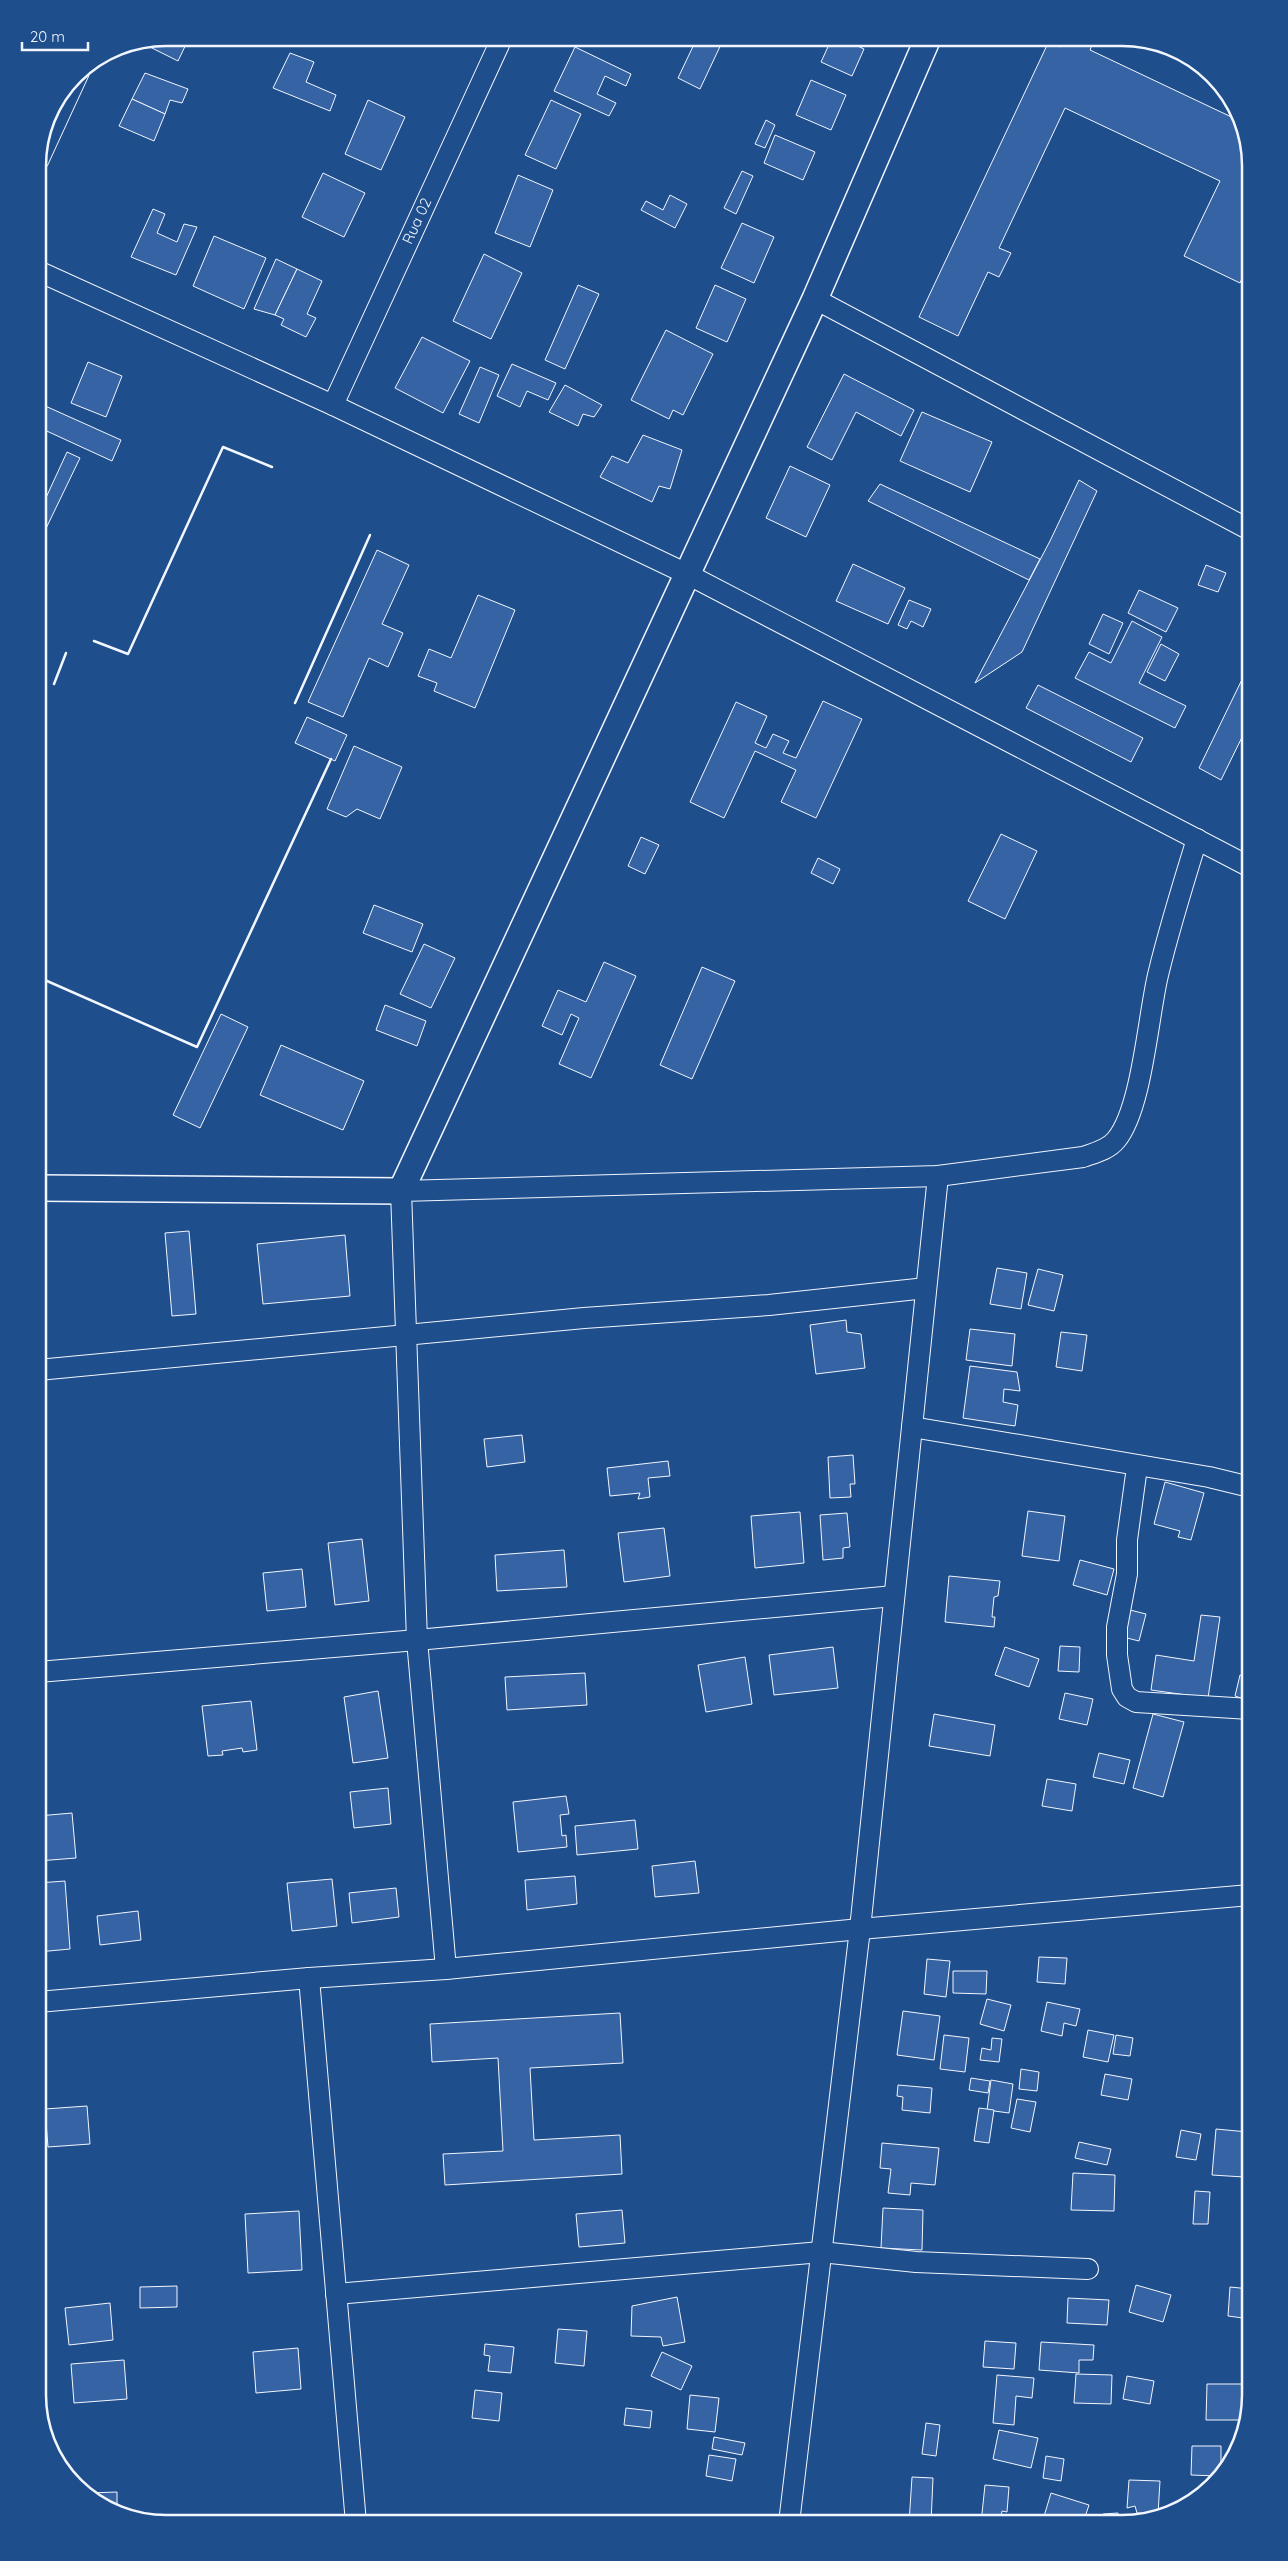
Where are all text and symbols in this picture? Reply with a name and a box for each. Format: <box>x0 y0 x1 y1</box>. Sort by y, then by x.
scale bar <box>22 20 89 52</box>
text: 20 m <box>30 27 65 46</box>
street label: Rua 02 <box>398 195 435 247</box>

